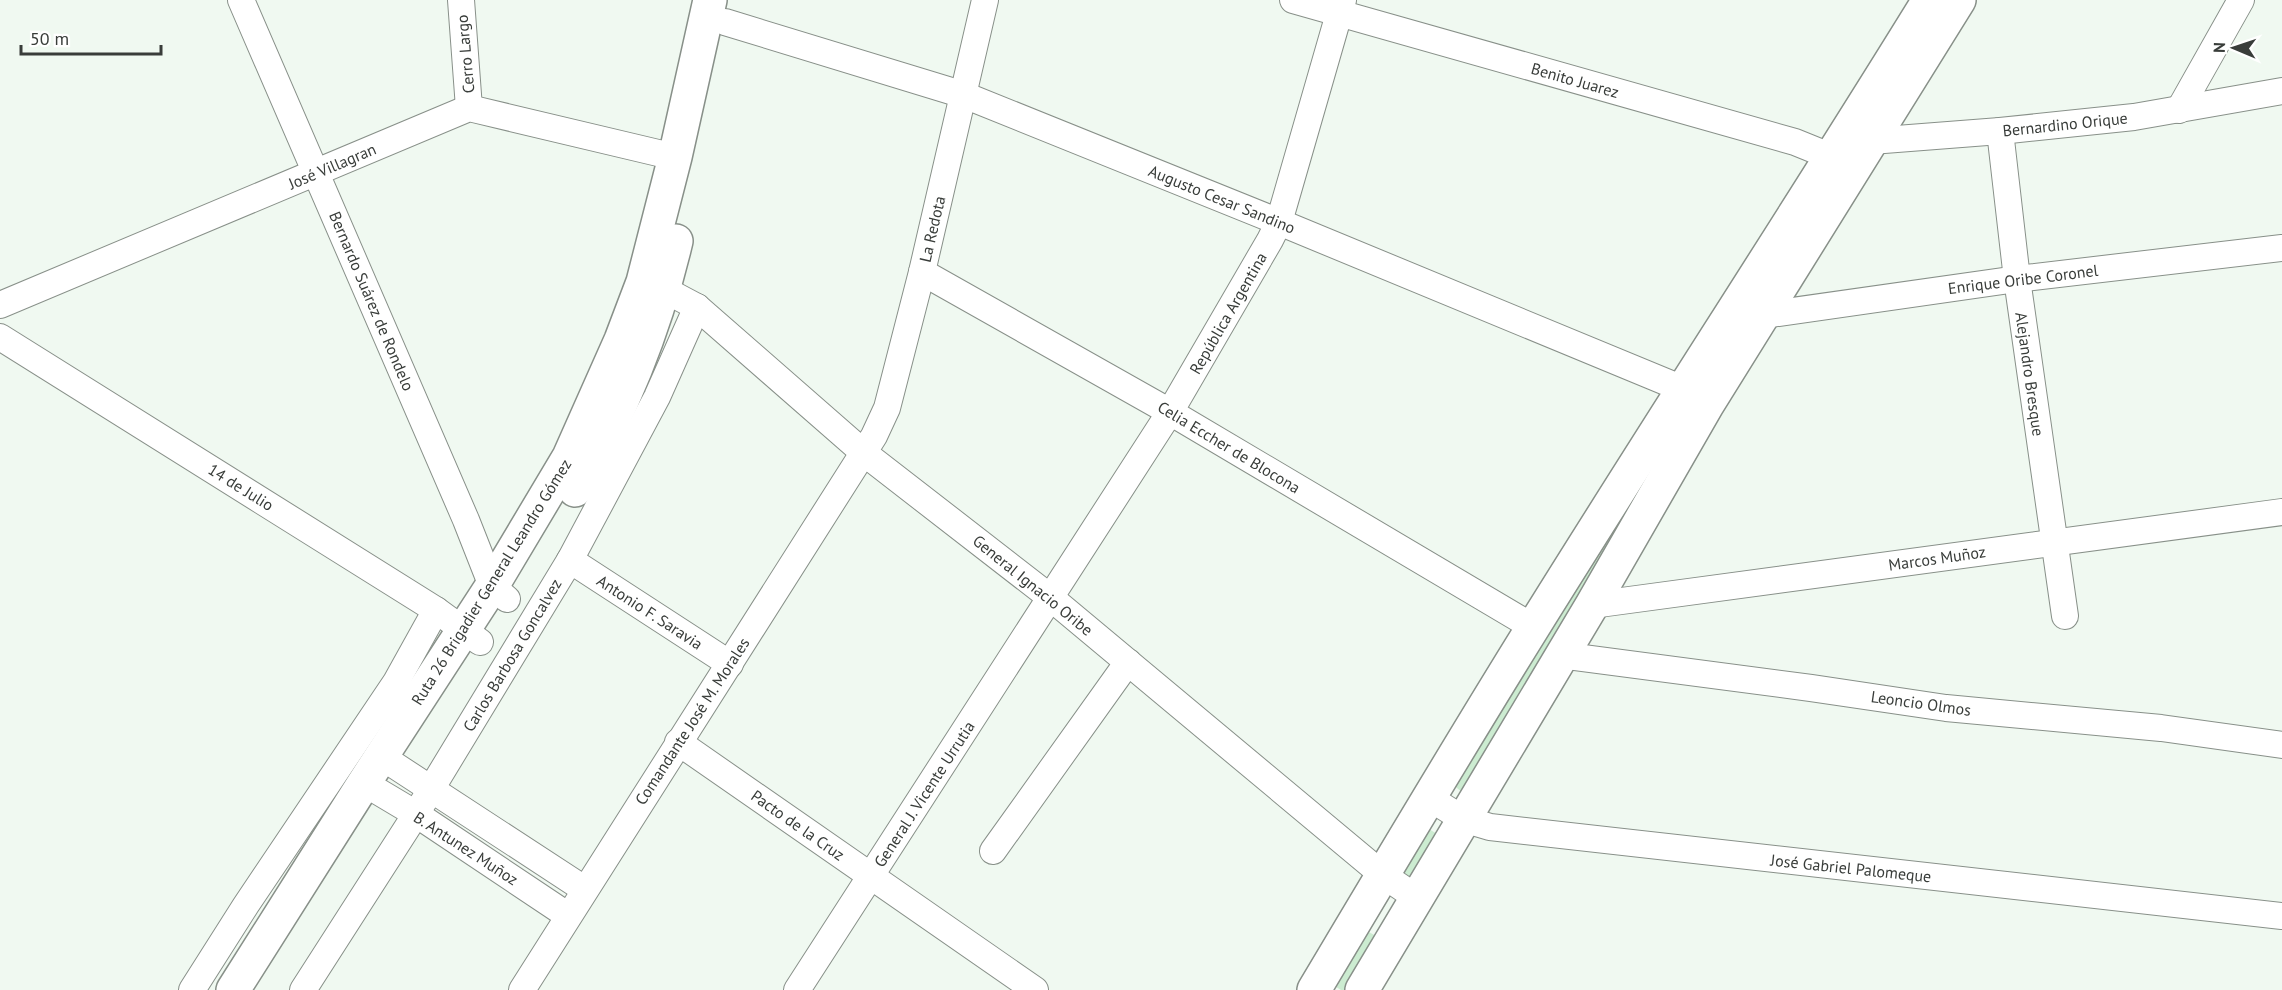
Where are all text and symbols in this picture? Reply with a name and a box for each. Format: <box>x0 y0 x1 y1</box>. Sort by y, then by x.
street label: Cerro Largo <box>452 14 478 94</box>
scale bar <box>21 18 160 56</box>
north arrow <box>2204 18 2264 78</box>
text: 50 m <box>30 27 69 50</box>
text: N <box>2209 42 2229 53</box>
street label: Benito Juarez <box>1529 58 1621 102</box>
street label: Bernardino Orique <box>2002 107 2128 141</box>
street label: José Villagran <box>284 139 379 194</box>
street label: Augusto Cesar Sandino <box>1146 160 1298 238</box>
street label: La Redota <box>915 194 949 264</box>
street label: Bernardo Suárez de Rondelo <box>325 208 419 394</box>
street label: República Argentina <box>1185 249 1271 377</box>
street label: Enrique Oribe Coronel <box>1947 260 2100 298</box>
street label: Alejandro Bresque <box>2011 311 2049 437</box>
street label: Celia Eccher de Blocona <box>1154 396 1304 498</box>
street label: Ruta 26 Brigadier General Leandro Gómez <box>407 455 575 709</box>
street label: 14 de Julio <box>205 459 277 515</box>
street label: General Ignacio Oribe <box>969 530 1097 640</box>
street label: Marcos Muñoz <box>1887 541 1987 575</box>
street label: Antonio F. Saravia <box>593 570 707 654</box>
street label: Carlos Barbosa Goncalvez <box>458 575 566 735</box>
street label: Comandante José M. Morales <box>630 633 754 808</box>
street label: Leoncio Olmos <box>1870 686 1973 720</box>
street label: General J. Vicente Urrutia <box>869 717 979 871</box>
street label: Pacto de la Cruz <box>747 785 849 865</box>
street label: B. Antunez Muñoz <box>410 807 522 889</box>
street label: José Gabriel Palomeque <box>1769 850 1932 886</box>

